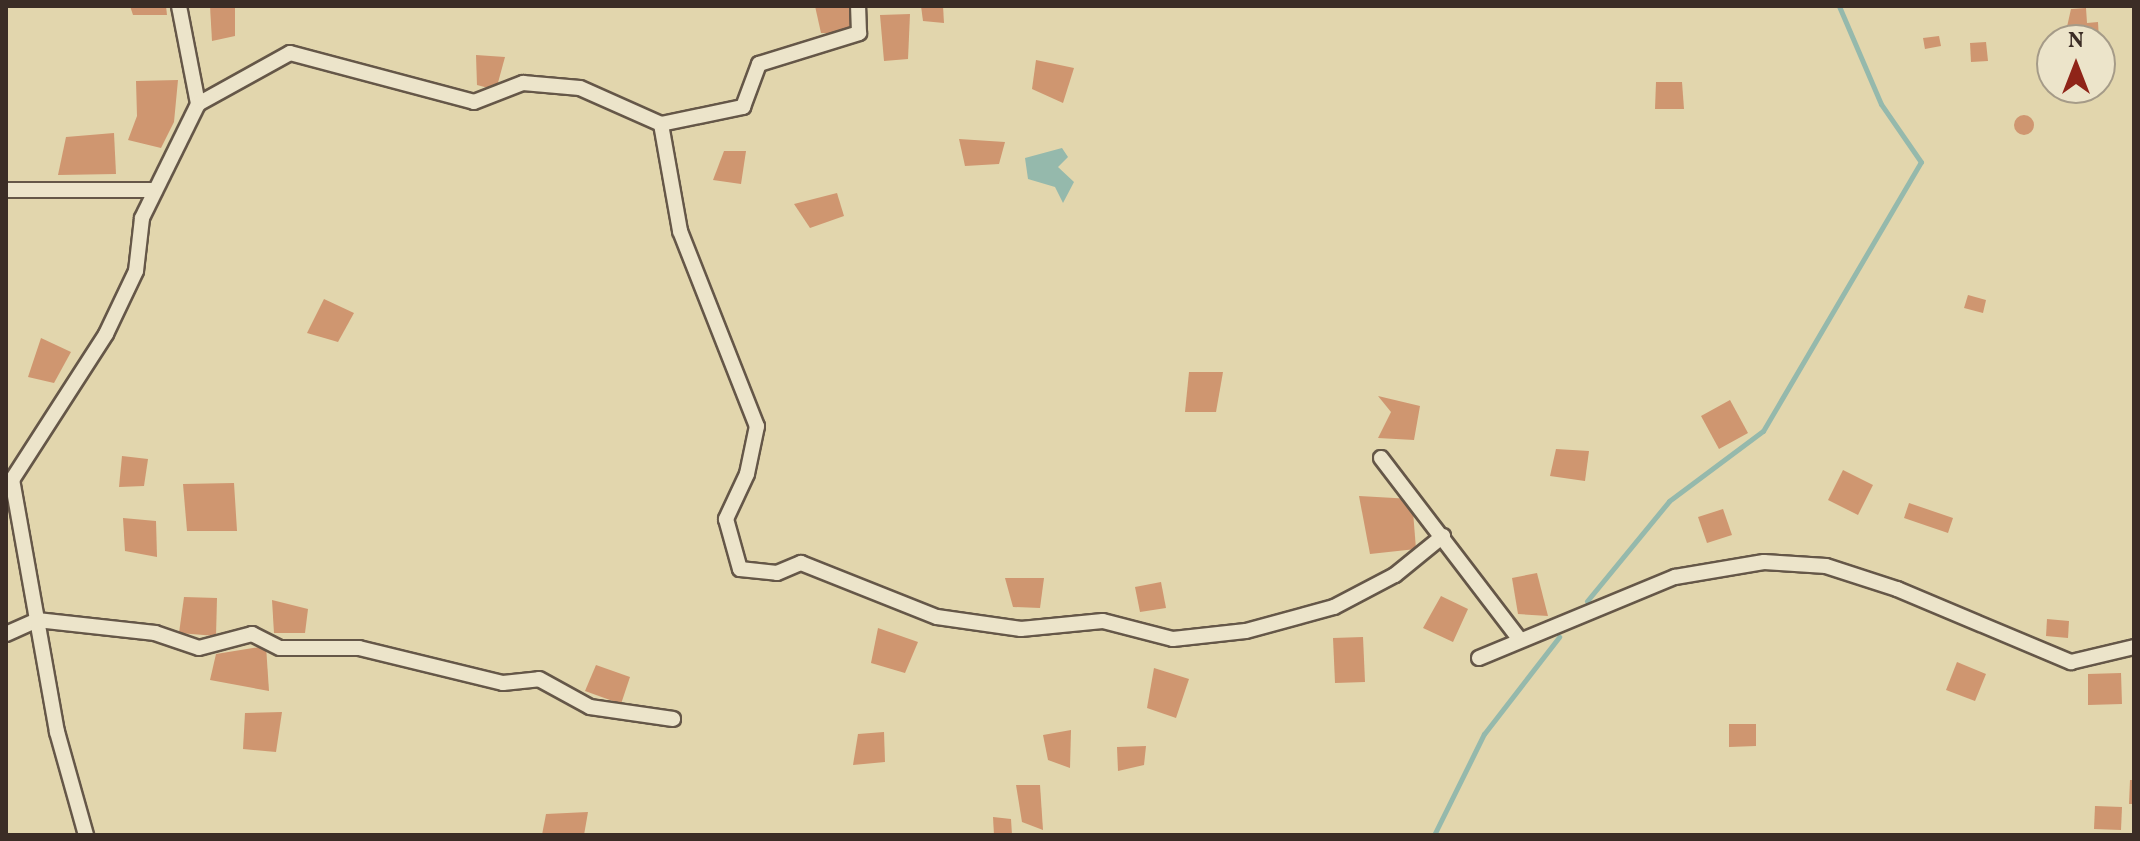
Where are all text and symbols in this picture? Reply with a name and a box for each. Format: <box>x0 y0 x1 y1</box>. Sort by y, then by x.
north arrow <box>2036 24 2116 104</box>
text: N <box>2068 26 2084 57</box>

